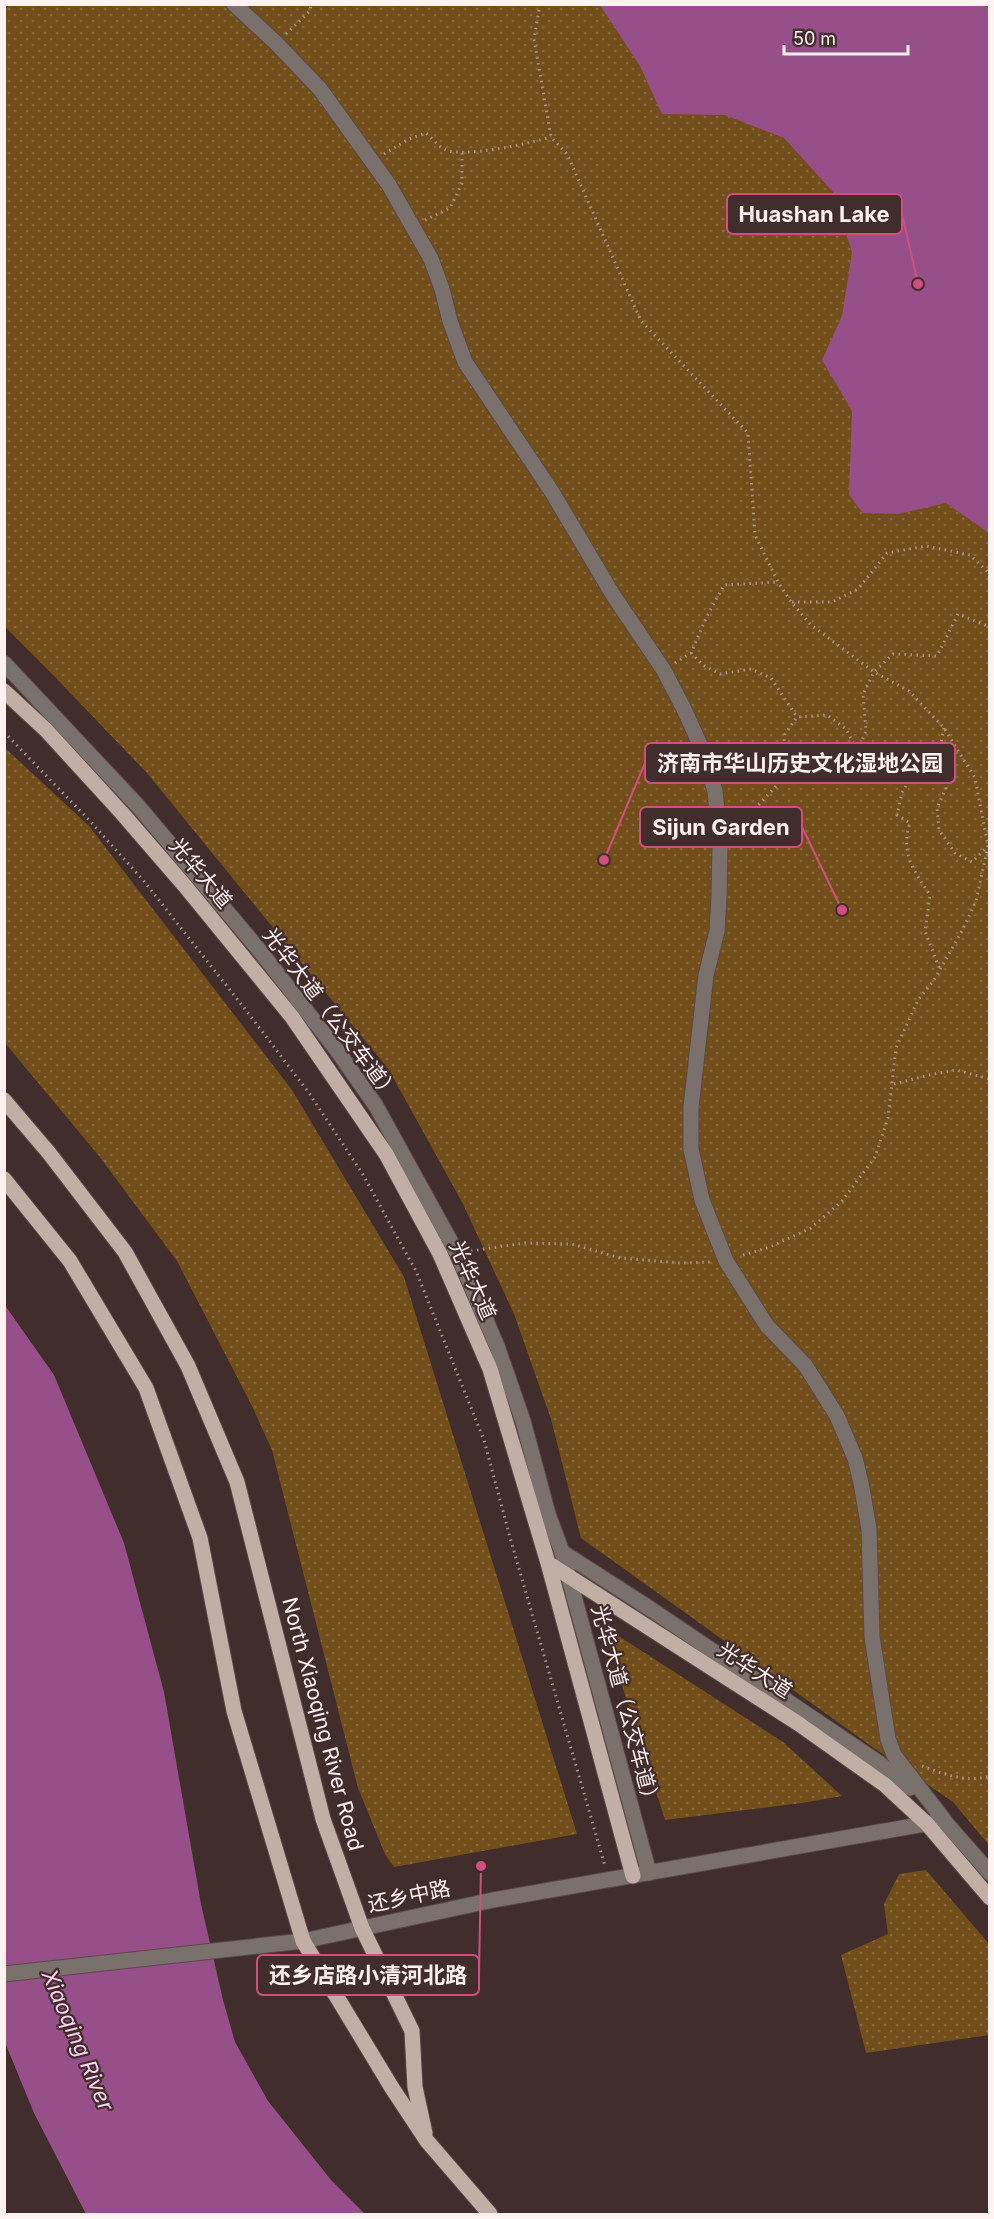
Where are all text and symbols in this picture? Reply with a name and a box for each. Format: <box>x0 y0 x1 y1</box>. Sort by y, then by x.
scale bar <box>784 18 908 56</box>
text: 50 m <box>793 28 836 49</box>
callout: Huashan Lake <box>727 194 902 234</box>
text: Huashan Lake <box>738 201 890 227</box>
callout: 济南市华山历史文化湿地公园 <box>645 743 955 783</box>
text: 济南市华山历史文化湿地公园 <box>657 750 943 776</box>
callout: Sijun Garden <box>640 807 802 847</box>
text: Sijun Garden <box>652 814 790 840</box>
street label: 光华大道 <box>164 833 238 913</box>
street label: 光华大道（公交车道） <box>258 923 404 1105</box>
street label: 光华大道 <box>444 1237 502 1323</box>
street label: North Xiaoqing River Road <box>277 1594 369 1854</box>
street label: 光华大道（公交车道） <box>587 1602 665 1812</box>
street label: 光华大道 <box>713 1637 797 1703</box>
street label: 还乡中路 <box>365 1875 453 1917</box>
callout: 还乡店路小清河北路 <box>257 1955 479 1995</box>
text: 还乡店路小清河北路 <box>269 1962 467 1988</box>
water label: Xiaoqing River <box>36 1965 120 2115</box>

